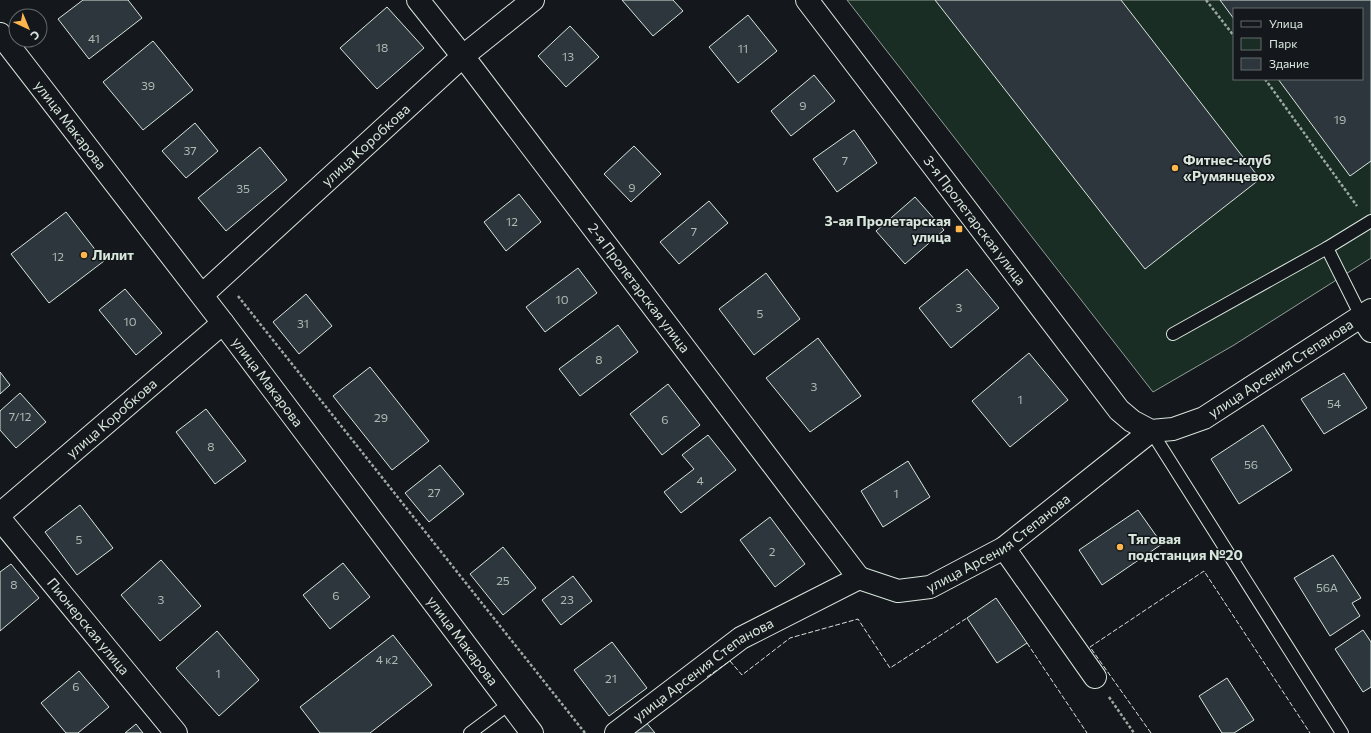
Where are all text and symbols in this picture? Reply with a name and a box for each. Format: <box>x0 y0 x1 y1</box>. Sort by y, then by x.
north arrow <box>8 8 48 48</box>
legend <box>1233 8 1363 80</box>
text: Улица <box>1269 16 1303 30</box>
text: С <box>28 28 43 43</box>
house number: 41 <box>88 31 100 45</box>
text: Парк <box>1269 36 1298 50</box>
house number: 18 <box>376 40 388 54</box>
house number: 11 <box>738 41 748 55</box>
house number: 13 <box>562 49 574 63</box>
text: Здание <box>1269 56 1309 70</box>
street label: улица Макарова <box>31 77 110 173</box>
house number: 39 <box>141 78 155 92</box>
house number: 9 <box>799 98 807 112</box>
street label: улица Коробкова <box>318 100 413 189</box>
house number: 19 <box>1334 112 1346 126</box>
house number: 37 <box>183 143 197 157</box>
place label: Фитнес-клуб «Румянцево» <box>1183 151 1275 184</box>
street label: 3-я Пролетарская улица <box>920 152 1030 288</box>
house number: 7 <box>842 153 848 167</box>
marker: Фитнес-клуб «Румянцево» <box>1170 163 1180 173</box>
house number: 9 <box>628 180 636 194</box>
house number: 35 <box>236 181 250 195</box>
place label: 3-ая Пролетарская улица <box>824 212 951 245</box>
house number: 12 <box>506 214 518 228</box>
street label: 2-я Пролетарская улица <box>585 220 694 356</box>
house number: 7 <box>691 224 697 238</box>
marker: 3-ая Пролетарская улица <box>954 224 964 234</box>
place label: Лилит <box>92 246 134 263</box>
house number: 12 <box>52 249 64 263</box>
marker: Лилит <box>79 250 89 260</box>
house number: 10 <box>556 292 569 306</box>
house number: 3 <box>956 300 963 314</box>
house number: 5 <box>757 306 764 320</box>
house number: 10 <box>124 314 137 328</box>
street label: улица Арсения Степанова <box>1205 315 1356 421</box>
house number: 31 <box>297 316 309 330</box>
street label: улица Макарова <box>229 334 307 430</box>
house number: 8 <box>595 352 603 366</box>
street label: улица Коробкова <box>63 375 160 461</box>
house number: 3 <box>811 379 818 393</box>
house number: 1 <box>1017 392 1023 406</box>
house number: 54 <box>1327 396 1341 410</box>
house number: 7/12 <box>9 409 32 423</box>
house number: 29 <box>374 410 388 424</box>
house number: 6 <box>661 412 669 426</box>
house number: 8 <box>207 439 215 453</box>
house number: 56 <box>1244 457 1258 471</box>
house number: 4 <box>696 473 704 487</box>
house number: 27 <box>428 485 440 499</box>
house number: 1 <box>893 486 899 500</box>
street label: улица Арсения Степанова <box>923 490 1073 596</box>
place label: Тяговая подстанция №20 <box>1128 530 1243 563</box>
house number: 5 <box>76 532 83 546</box>
marker: Тяговая подстанция №20 <box>1115 542 1125 552</box>
house number: 2 <box>769 544 776 558</box>
house number: 25 <box>496 573 510 587</box>
street label: Пионерская улица <box>44 574 134 678</box>
house number: 8 <box>10 577 18 591</box>
house number: 56А <box>1316 580 1338 594</box>
house number: 6 <box>332 588 340 602</box>
house number: 3 <box>158 592 165 606</box>
street label: улица Макарова <box>424 592 502 689</box>
house number: 23 <box>560 592 574 606</box>
street label: улица Арсения Степанова <box>629 614 776 725</box>
house number: 4 к2 <box>376 652 399 666</box>
house number: 1 <box>215 666 221 680</box>
house number: 21 <box>605 671 617 685</box>
house number: 6 <box>72 679 80 693</box>

